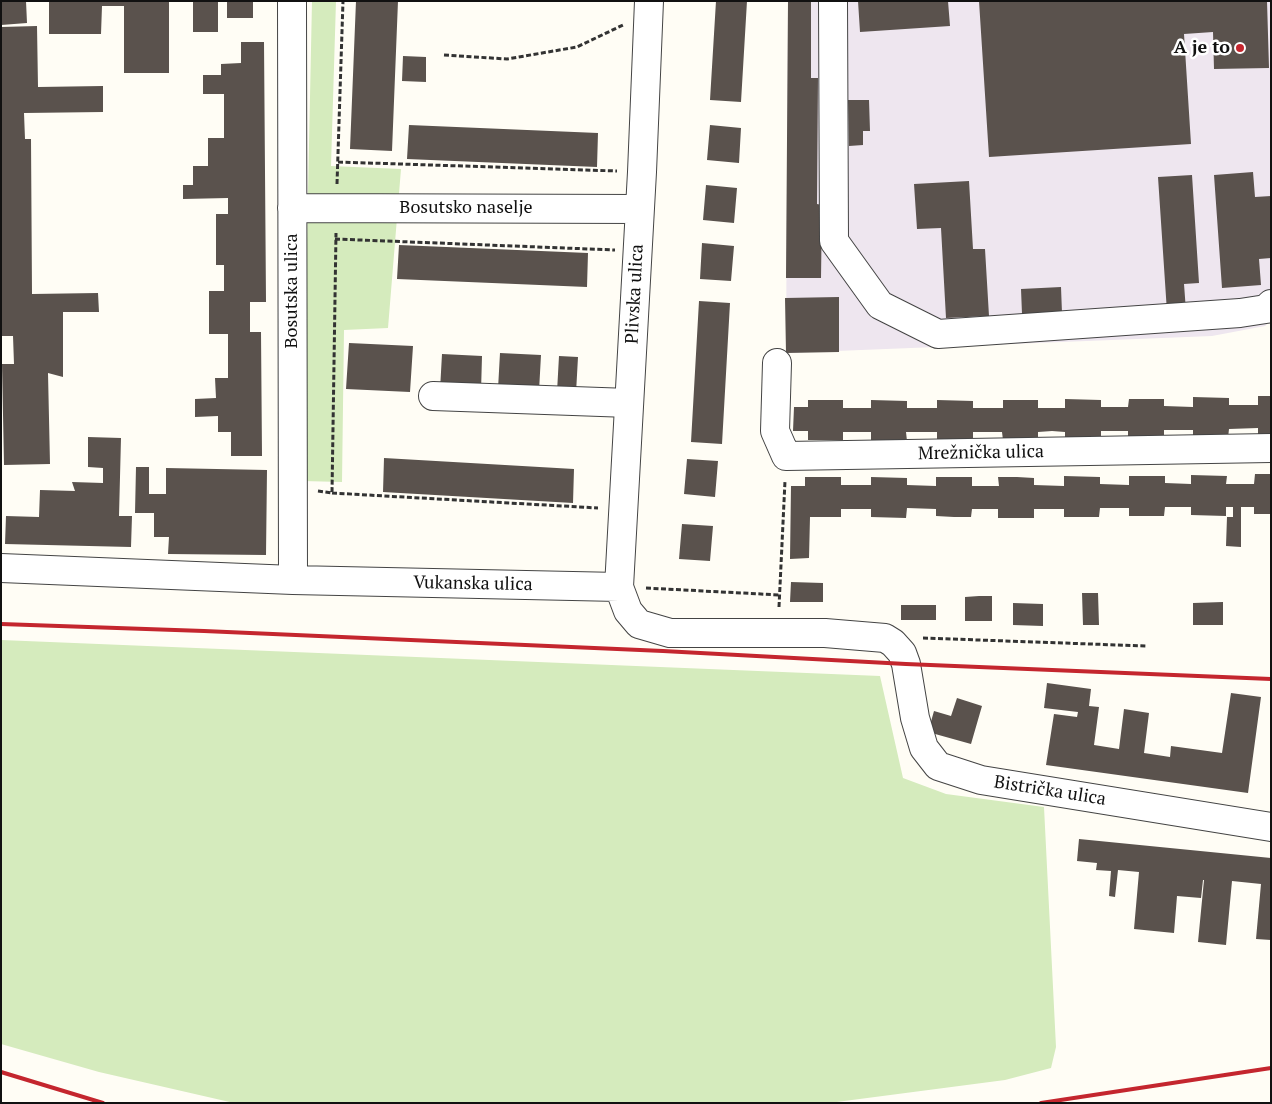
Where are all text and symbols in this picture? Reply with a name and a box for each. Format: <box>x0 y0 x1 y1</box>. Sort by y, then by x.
place label: A je to <box>1174 37 1230 59</box>
marker: A je to <box>1234 42 1246 54</box>
street label: Bosutsko naselje <box>399 197 533 219</box>
street label: Bosutska ulica <box>281 233 303 349</box>
street label: Plivska ulica <box>622 244 648 344</box>
street label: Mrežnička ulica <box>918 441 1044 465</box>
street label: Vukanska ulica <box>413 572 533 596</box>
street label: Bistrička ulica <box>992 771 1108 811</box>

